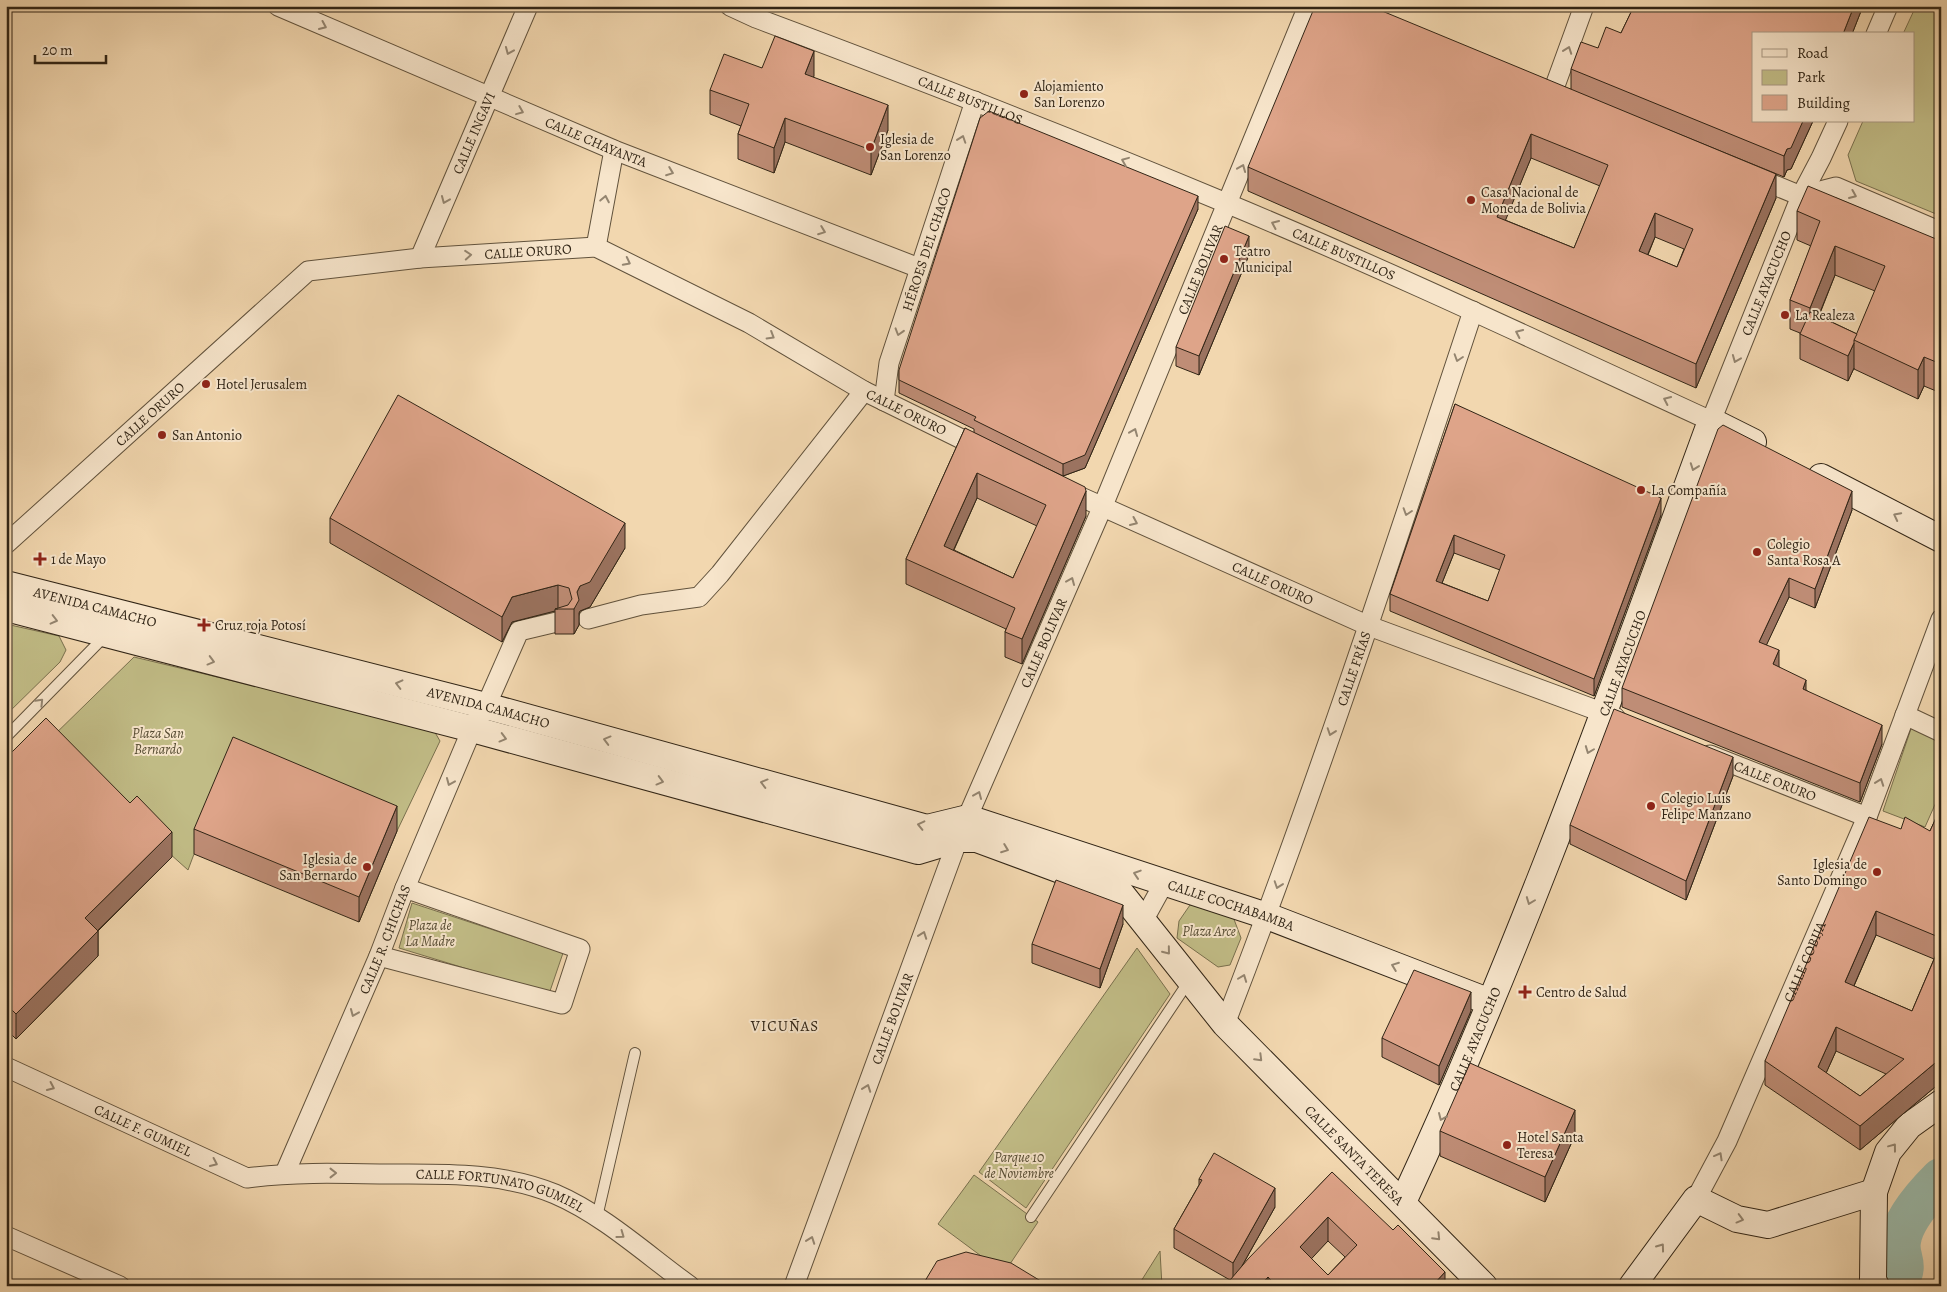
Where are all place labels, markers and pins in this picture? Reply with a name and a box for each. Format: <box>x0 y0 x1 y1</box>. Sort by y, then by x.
place label: Alojamiento San Lorenzo <box>1033 77 1105 112</box>
marker: Alojamiento San Lorenzo <box>1018 88 1030 100</box>
place label: Iglesia de San Lorenzo <box>880 130 951 165</box>
marker: Iglesia de San Lorenzo <box>864 141 876 153</box>
place label: Casa Nacional de Moneda de Bolivia <box>1481 183 1587 218</box>
marker: Casa Nacional de Moneda de Bolivia <box>1465 194 1477 206</box>
place label: Teatro Municipal <box>1234 242 1293 277</box>
marker: Teatro Municipal <box>1218 253 1230 265</box>
place label: La Realeza <box>1795 306 1855 325</box>
marker: La Realeza <box>1779 309 1791 321</box>
place label: Hotel Jerusalem <box>216 375 307 394</box>
marker: Hotel Jerusalem <box>200 378 212 390</box>
place label: San Antonio <box>172 426 242 445</box>
marker: San Antonio <box>156 429 168 441</box>
place label: La Compañía <box>1651 481 1727 500</box>
marker: La Compañía <box>1635 484 1647 496</box>
place label: Colegio Santa Rosa A <box>1767 535 1841 570</box>
marker: Colegio Santa Rosa A <box>1751 546 1763 558</box>
place label: 1 de Mayo <box>51 550 106 569</box>
marker: 1 de Mayo <box>33 552 47 566</box>
place label: Cruz roja Potosí <box>215 616 306 635</box>
marker: Cruz roja Potosí <box>197 618 211 632</box>
place label: Colegio Luis Felipe Manzano <box>1661 789 1751 824</box>
marker: Colegio Luis Felipe Manzano <box>1645 800 1657 812</box>
place label: Iglesia de San Bernardo <box>279 850 357 885</box>
place label: Iglesia de Santo Domingo <box>1777 855 1867 890</box>
marker: Iglesia de San Bernardo <box>361 861 373 873</box>
marker: Iglesia de Santo Domingo <box>1871 866 1883 878</box>
place label: Centro de Salud <box>1536 983 1627 1002</box>
marker: Centro de Salud <box>1518 985 1532 999</box>
place label: Hotel Santa Teresa <box>1517 1128 1584 1163</box>
marker: Hotel Santa Teresa <box>1501 1139 1513 1151</box>

